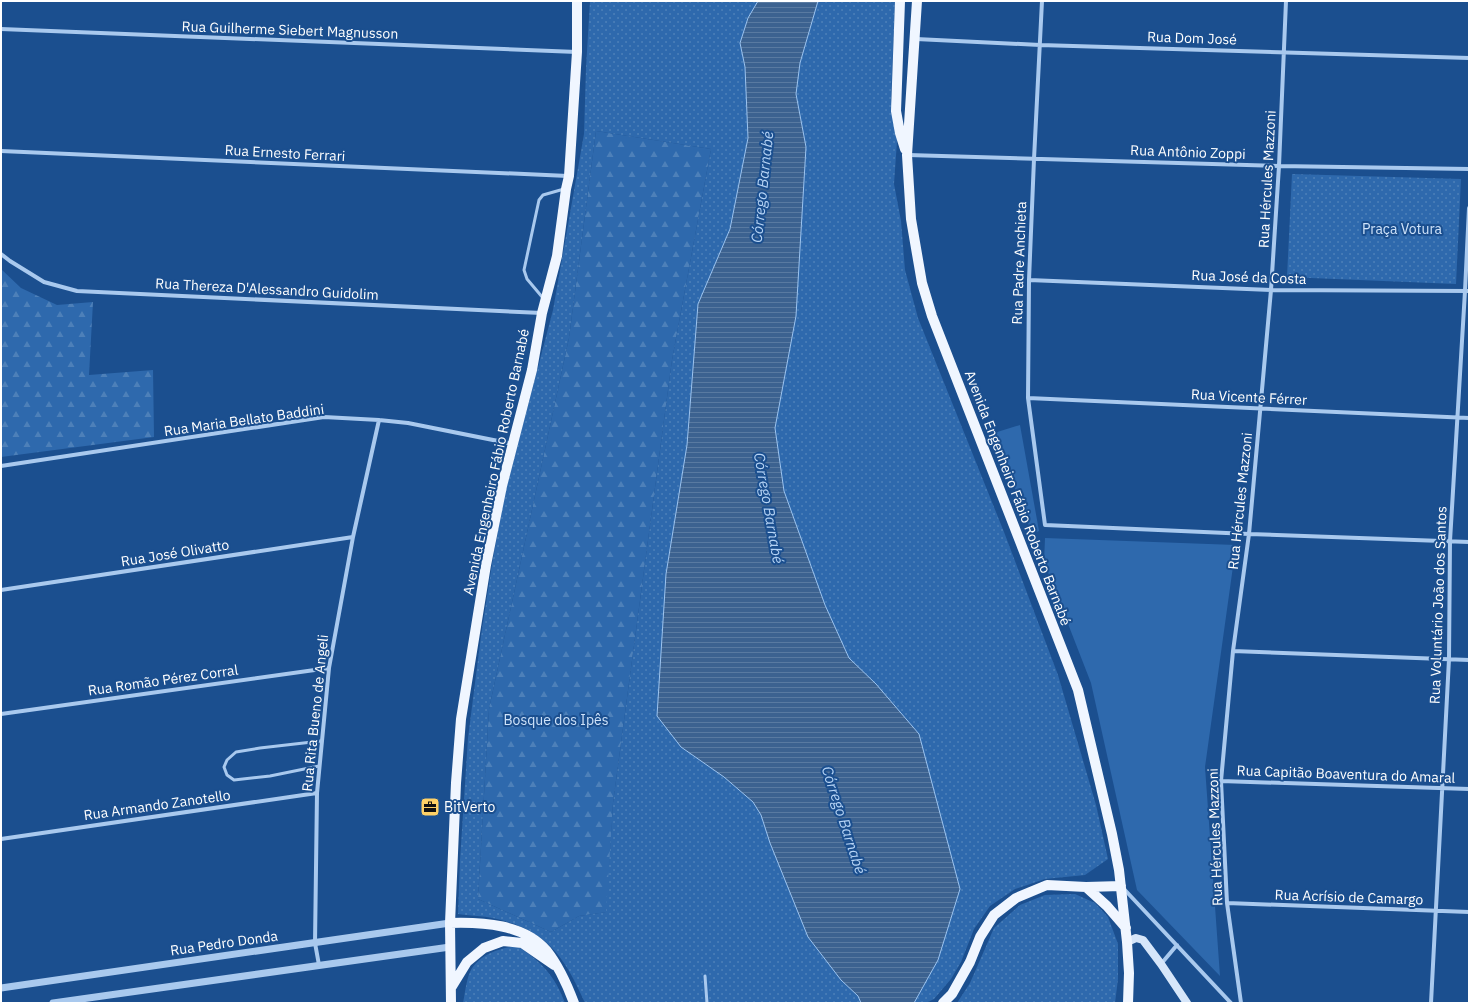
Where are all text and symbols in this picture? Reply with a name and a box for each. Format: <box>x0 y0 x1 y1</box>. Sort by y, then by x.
street label: Rua Guilherme Siebert Magnusson <box>181 17 399 43</box>
street label: Rua Dom José <box>1147 27 1238 49</box>
street label: Rua Hércules Mazzoni <box>1254 110 1280 248</box>
water label: Córrego Barnabé <box>747 130 777 244</box>
street label: Rua Ernesto Ferrari <box>224 141 346 165</box>
street label: Rua Antônio Zoppi <box>1130 141 1246 163</box>
street label: Rua Padre Anchieta <box>1008 201 1030 325</box>
park label: Praça Votura <box>1362 220 1443 238</box>
street label: Rua José da Costa <box>1191 266 1307 288</box>
street label: Rua Thereza D'Alessandro Guidolim <box>155 274 379 304</box>
street label: Avenida Engenheiro Fábio Roberto Barnabé <box>459 327 533 597</box>
street label: Avenida Engenheiro Fábio Roberto Barnabé <box>961 368 1075 628</box>
street label: Rua Vicente Férrer <box>1190 385 1308 409</box>
street label: Rua Maria Bellato Baddini <box>163 400 325 440</box>
street label: Rua Hércules Mazzoni <box>1224 431 1256 571</box>
water label: Córrego Barnabé <box>750 451 788 565</box>
street label: Rua Voluntário João dos Santos <box>1426 505 1450 704</box>
street label: Rua José Olivatto <box>120 536 231 570</box>
street label: Rua Rita Bueno de Angeli <box>298 633 332 793</box>
street label: Rua Romão Pérez Corral <box>87 661 239 699</box>
park label: Bosque dos Ipês <box>503 711 609 729</box>
street label: Rua Capitão Boaventura do Amaral <box>1236 761 1456 787</box>
water label: Córrego Barnabé <box>818 764 870 877</box>
street label: Rua Hércules Mazzoni <box>1204 768 1226 906</box>
street label: Rua Armando Zanotello <box>82 786 232 824</box>
office icon: BitVerto <box>419 796 441 818</box>
place label: BitVerto <box>444 798 495 816</box>
street label: Rua Acrísio de Camargo <box>1274 885 1424 909</box>
street label: Rua Pedro Donda <box>169 926 280 959</box>

